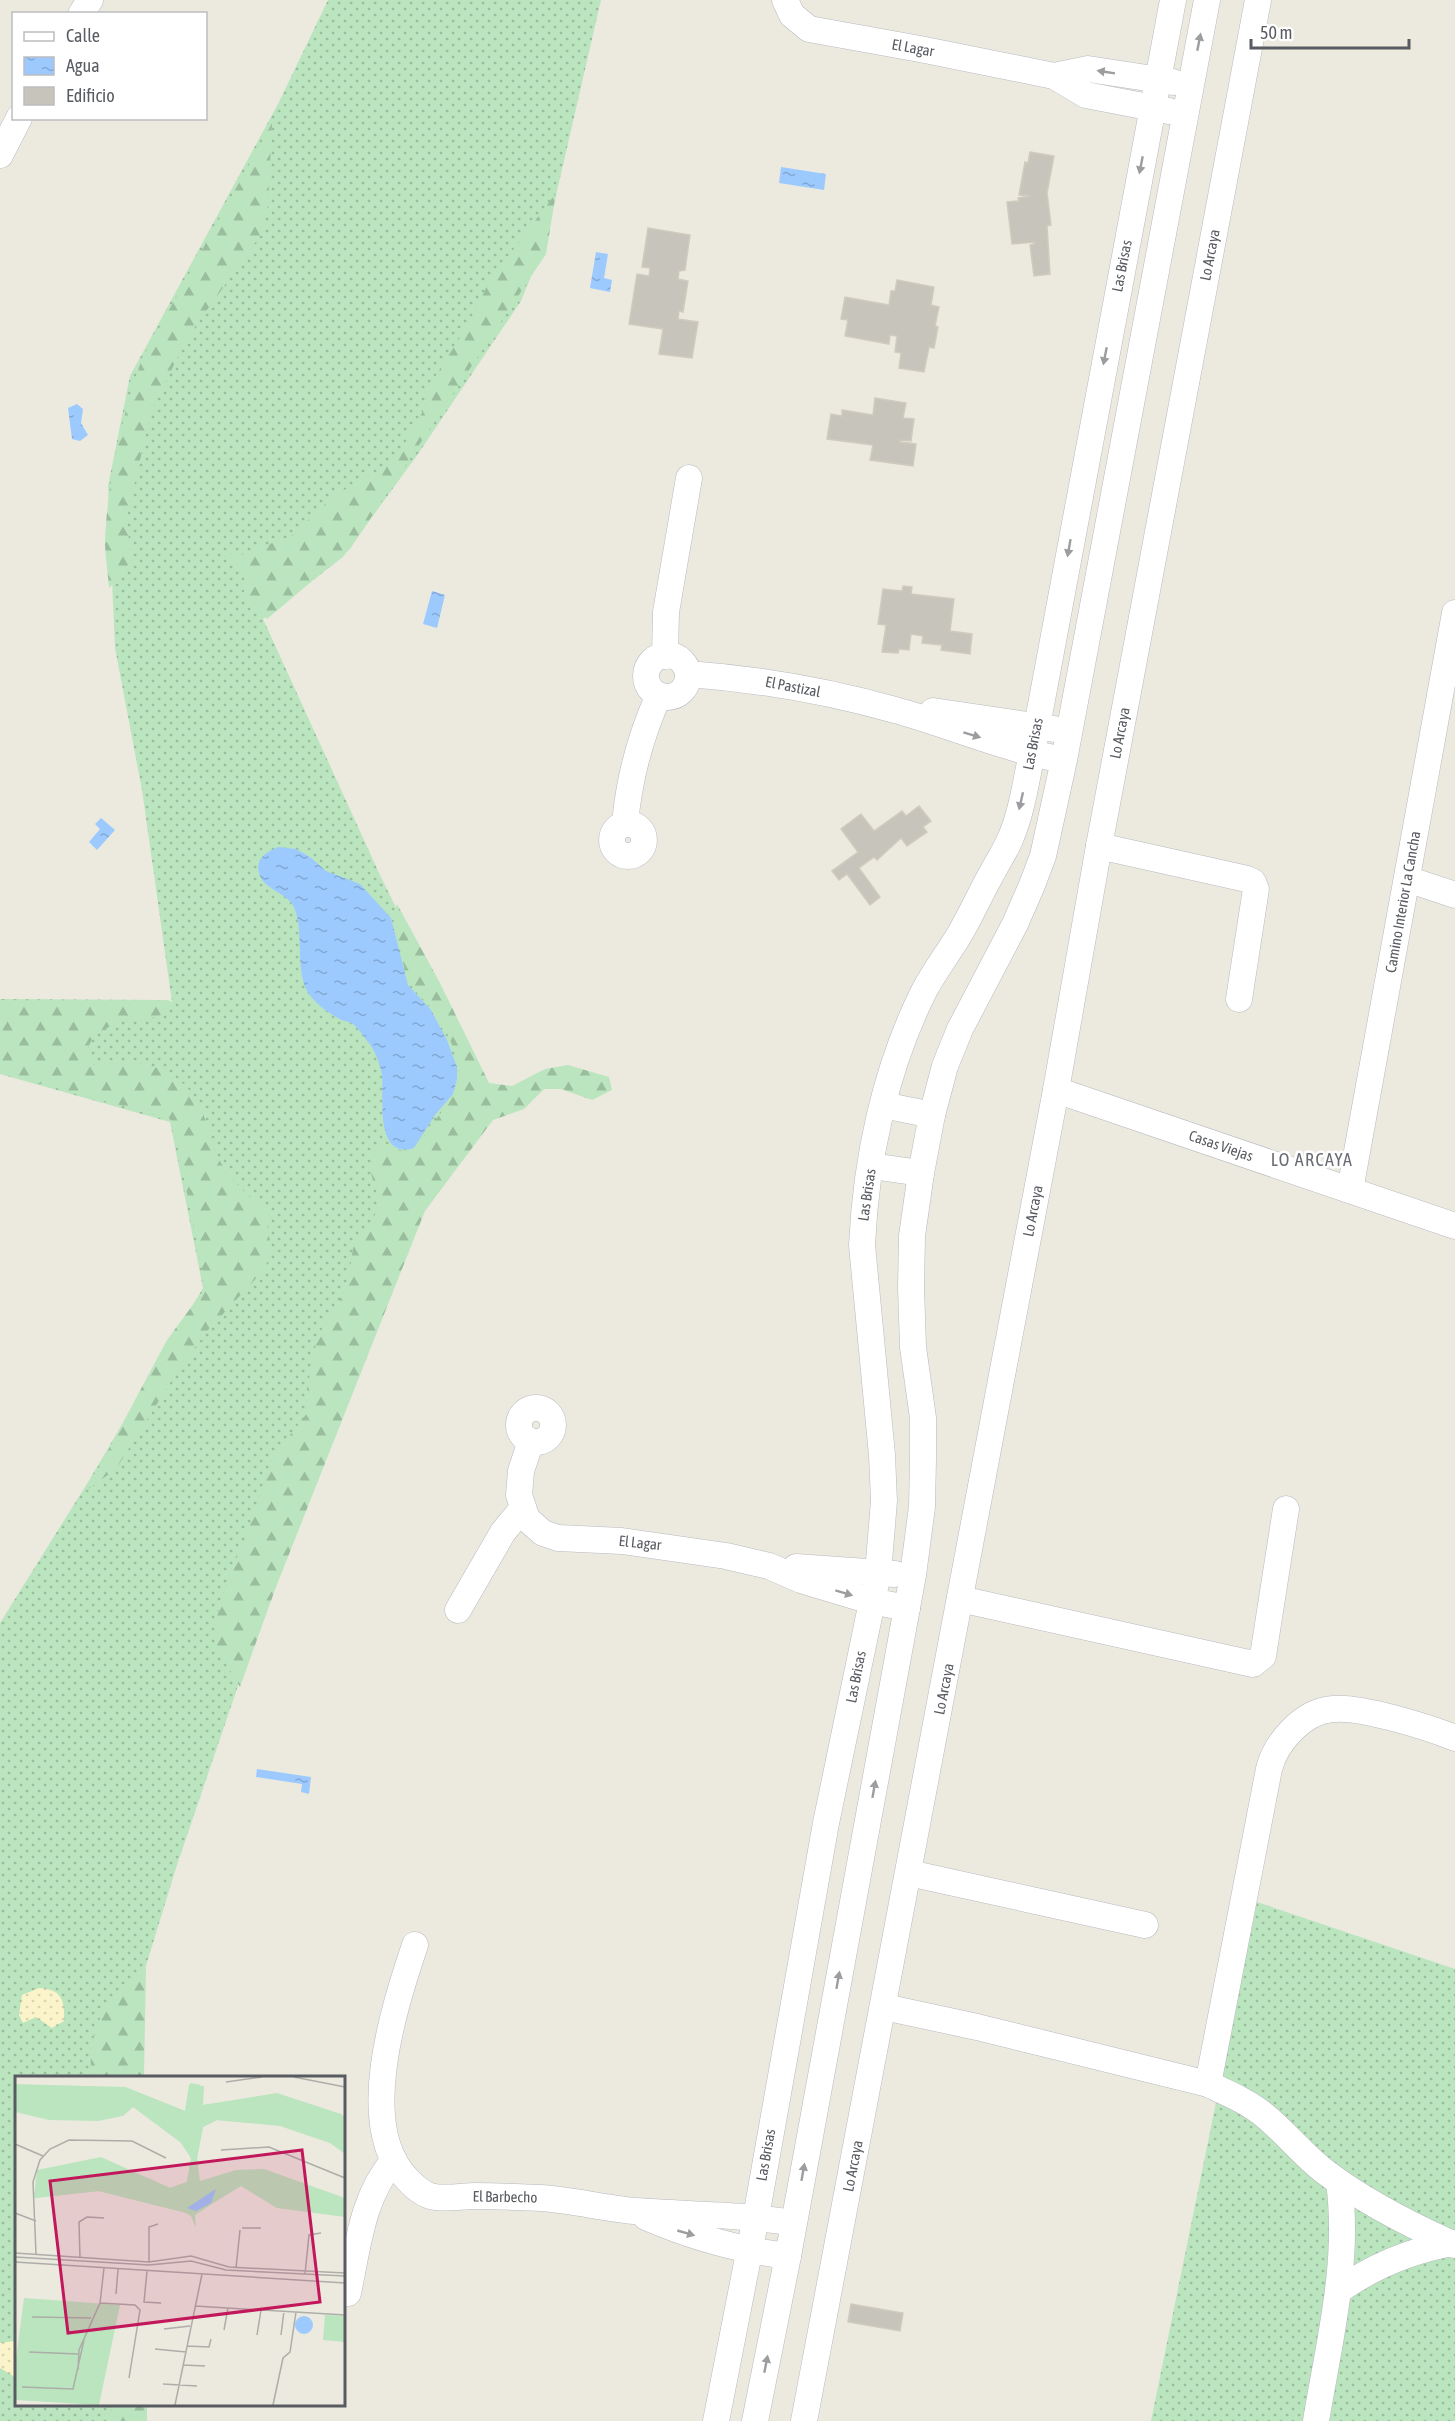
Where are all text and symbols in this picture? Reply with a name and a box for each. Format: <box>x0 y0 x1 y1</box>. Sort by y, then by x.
legend <box>12 12 207 120</box>
scale bar <box>1251 12 1408 50</box>
text: 50 m <box>1260 22 1292 43</box>
text: Calle <box>66 25 100 46</box>
one-way arrow <box>1195 33 1204 52</box>
street label: El Lagar <box>891 35 936 60</box>
text: Agua <box>66 55 100 76</box>
one-way arrow <box>1096 67 1115 76</box>
text: Edificio <box>66 85 115 106</box>
one-way arrow <box>1136 155 1145 174</box>
street label: Lo Arcaya <box>1196 228 1223 282</box>
street label: Las Brisas <box>1108 238 1135 293</box>
one-way arrow <box>1100 347 1109 366</box>
one-way arrow <box>1065 539 1074 558</box>
street label: El Pastizal <box>764 673 822 700</box>
street label: Lo Arcaya <box>1106 706 1133 760</box>
street label: Las Brisas <box>1019 716 1046 771</box>
one-way arrow <box>963 731 981 740</box>
one-way arrow <box>1016 792 1025 811</box>
street label: Camino Interior La Cancha <box>1382 830 1423 974</box>
street label: Casas Viejas <box>1187 1127 1255 1164</box>
district label: LO ARCAYA <box>1271 1149 1353 1170</box>
street label: Las Brisas <box>854 1168 879 1222</box>
street label: Lo Arcaya <box>1019 1184 1046 1238</box>
street label: El Lagar <box>618 1532 663 1553</box>
one-way arrow <box>835 1589 853 1598</box>
street label: Las Brisas <box>842 1649 869 1704</box>
street label: Lo Arcaya <box>930 1662 957 1716</box>
one-way arrow <box>870 1779 879 1798</box>
one-way arrow <box>834 1971 843 1990</box>
inset map <box>15 2076 345 2406</box>
street label: Las Brisas <box>753 2127 778 2182</box>
street label: Lo Arcaya <box>839 2139 866 2193</box>
one-way arrow <box>799 2162 808 2181</box>
street label: El Barbecho <box>473 2187 537 2206</box>
one-way arrow <box>677 2229 695 2238</box>
one-way arrow <box>762 2354 771 2373</box>

